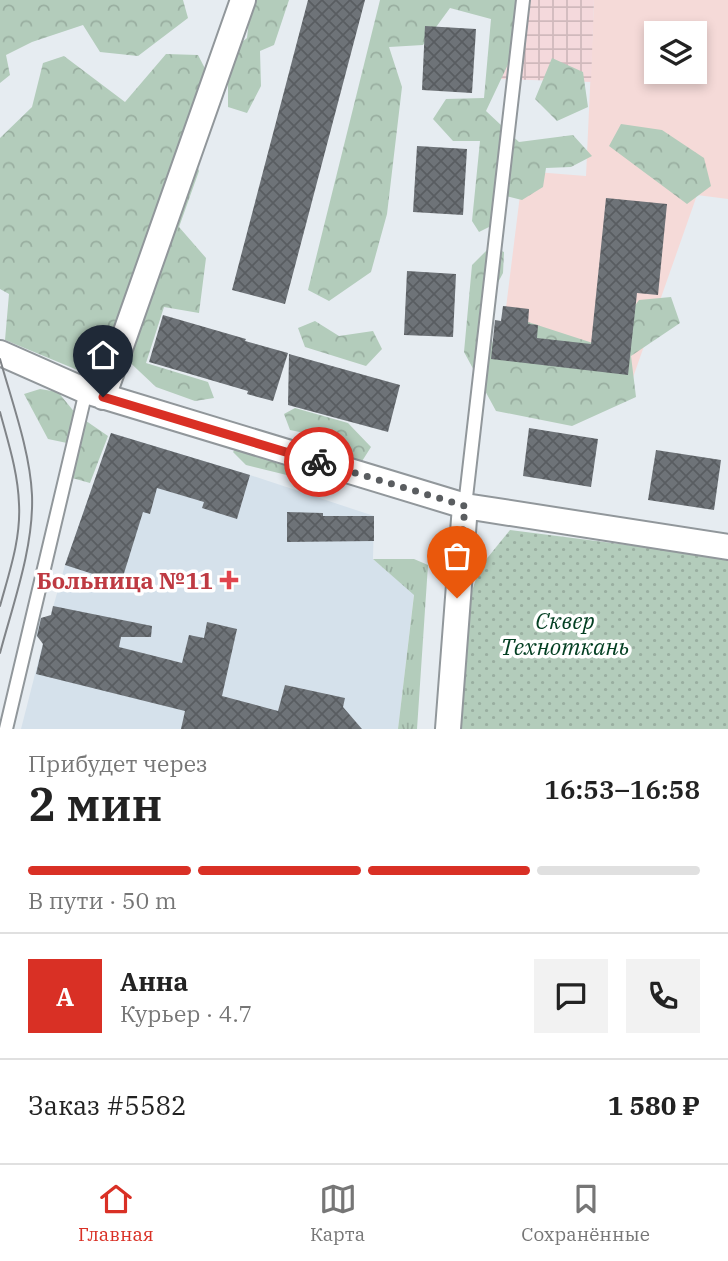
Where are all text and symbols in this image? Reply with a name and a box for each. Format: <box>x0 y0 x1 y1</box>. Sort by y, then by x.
map controls <box>644 21 707 84</box>
button: layers <box>644 21 707 84</box>
pin <box>73 325 133 397</box>
icon: home <box>84 336 122 374</box>
courier <box>284 427 354 497</box>
icon: bike <box>300 443 338 481</box>
pin <box>427 526 487 598</box>
icon: bag <box>438 537 476 575</box>
place label: Больница №11 <box>36 565 213 595</box>
marker: Больница №11 <box>219 570 239 590</box>
park label: Сквер Техноткань <box>500 605 630 661</box>
text: Прибудет через <box>28 748 208 778</box>
text: 16:53–16:58 <box>544 772 700 806</box>
text: 2 мин <box>28 774 163 834</box>
text: В пути · 50 m <box>28 885 177 915</box>
button: chat <box>534 959 608 1033</box>
button: phone <box>626 959 700 1033</box>
text: Анна <box>120 964 188 998</box>
text: А <box>56 979 74 1013</box>
text: Курьер · 4.7 <box>120 998 252 1028</box>
text: Заказ #5582 <box>28 1088 187 1122</box>
text: 1 580 ₽ <box>608 1088 700 1122</box>
tab: Главная <box>78 1180 154 1246</box>
tab: Карта <box>310 1180 365 1246</box>
tab: Сохранённые <box>521 1180 650 1246</box>

